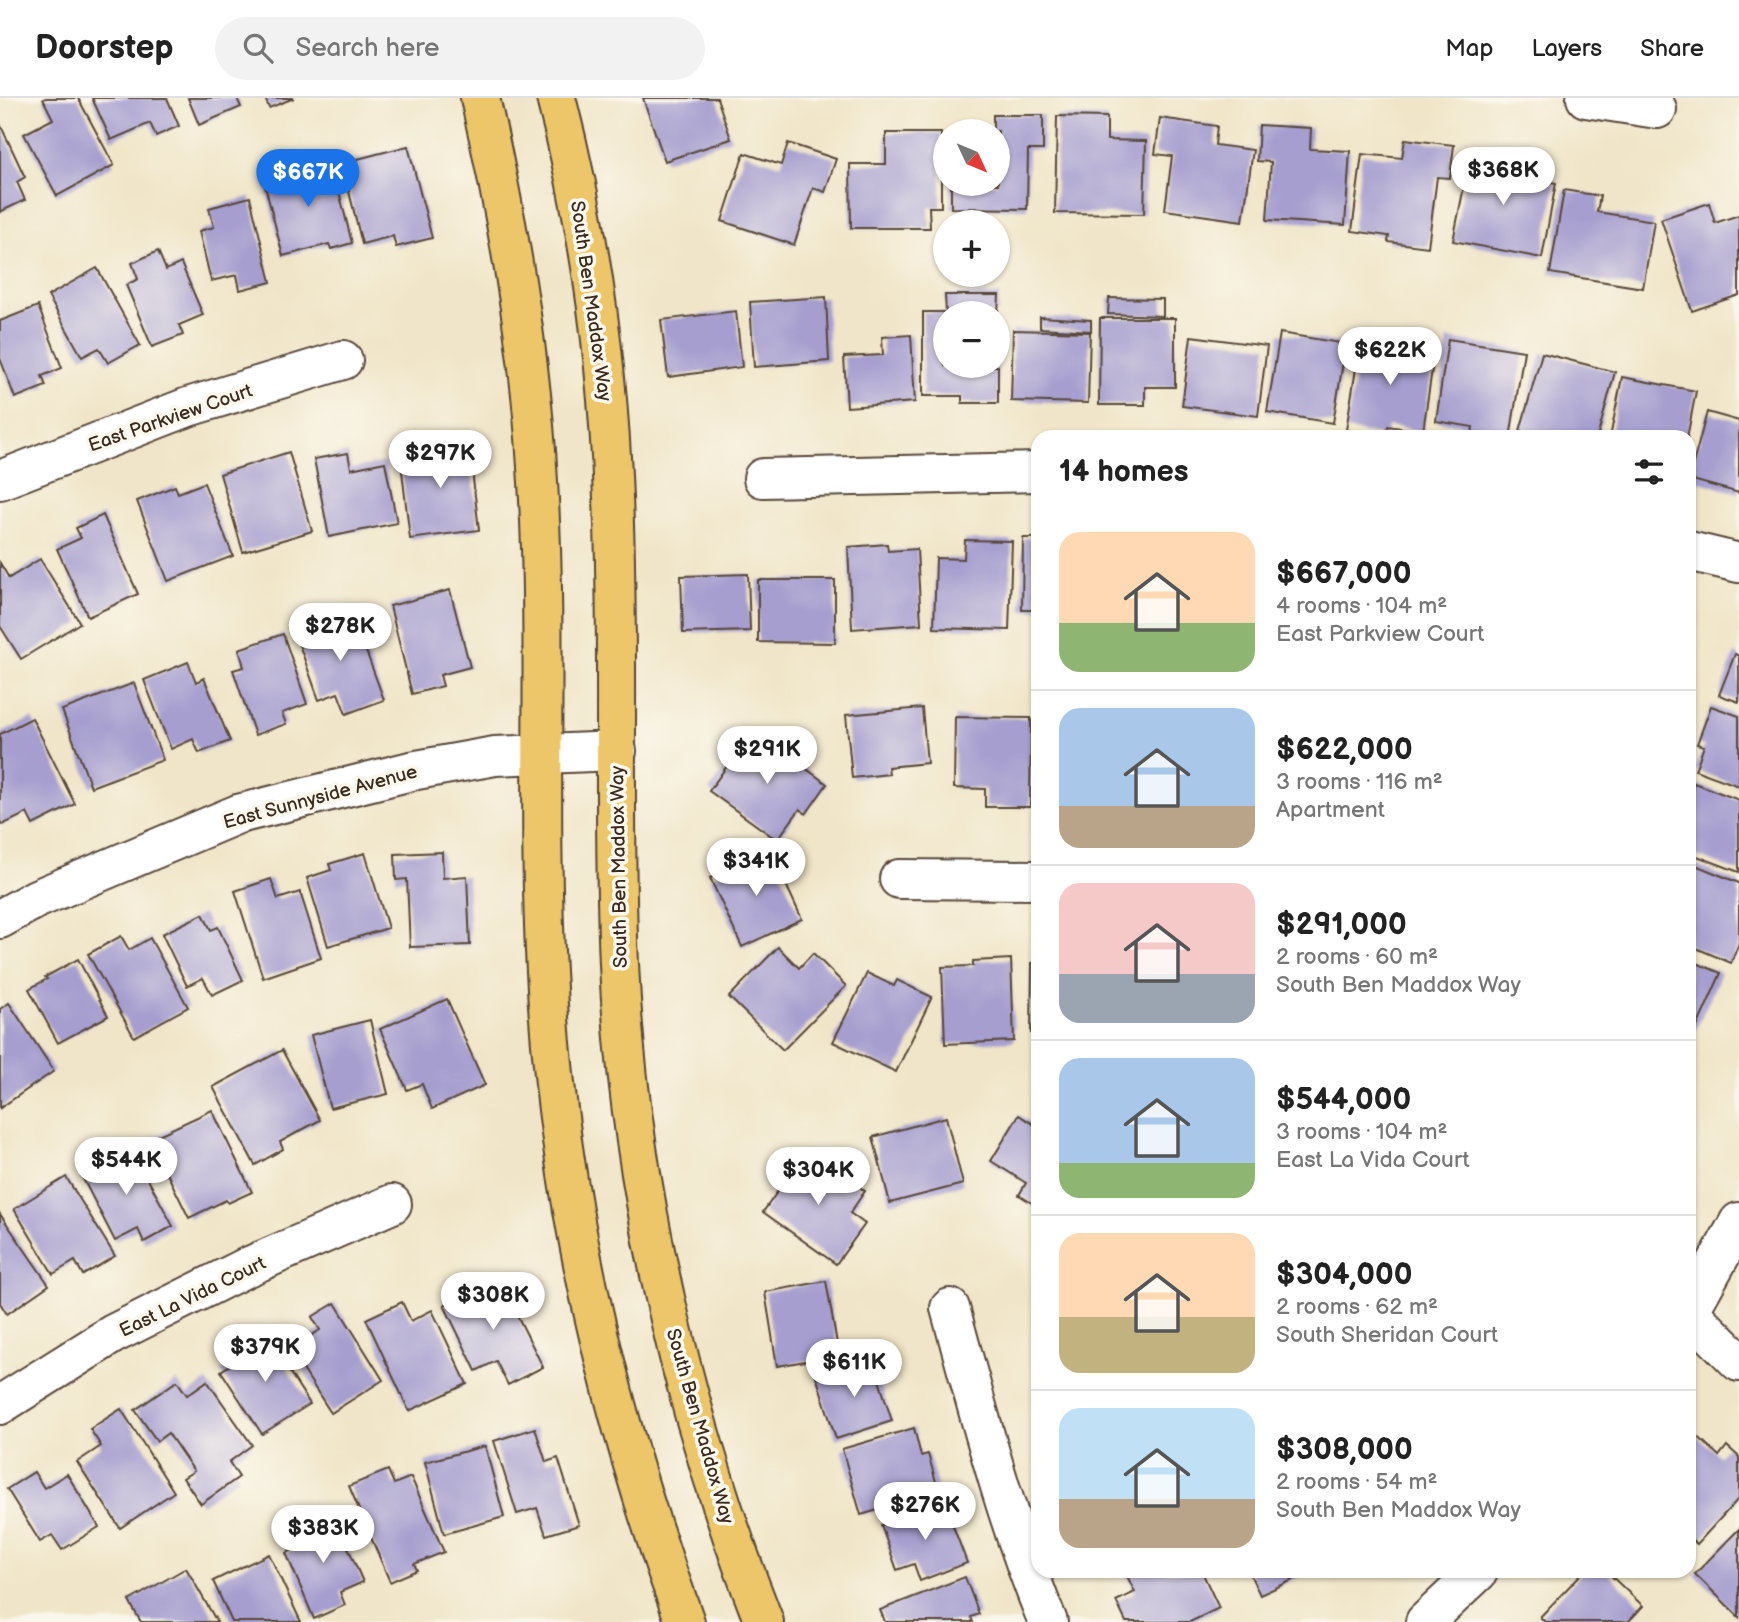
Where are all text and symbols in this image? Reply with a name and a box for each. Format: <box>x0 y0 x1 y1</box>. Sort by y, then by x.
search box <box>215 17 705 80</box>
text: Doorstep <box>35 28 173 68</box>
icon: search <box>239 29 277 67</box>
text: Search here <box>295 33 439 64</box>
text: Map <box>1445 34 1493 63</box>
text: Layers <box>1531 34 1602 63</box>
text: Share <box>1640 34 1704 63</box>
north arrow <box>933 119 1010 196</box>
map controls <box>933 119 1010 378</box>
pin: $368K <box>1454 148 1552 207</box>
pin: $667K <box>259 150 357 209</box>
text: $368K <box>1467 156 1539 184</box>
text: $667K <box>272 158 344 186</box>
street label: South Ben Maddox Way <box>565 199 616 403</box>
button: + <box>933 210 1010 287</box>
button: − <box>933 301 1010 378</box>
pin: $622K <box>1341 328 1439 387</box>
text: $622K <box>1354 336 1426 364</box>
street label: East Parkview Court <box>85 379 256 457</box>
pin: $297K <box>391 430 489 490</box>
text: $297K <box>405 439 475 467</box>
icon: filters <box>1630 453 1668 491</box>
text: 14 homes <box>1059 454 1188 490</box>
text: $667,000 <box>1276 556 1411 592</box>
icon: home <box>1115 560 1199 644</box>
text: 4 rooms · 104 m² <box>1276 592 1447 620</box>
pin: $278K <box>291 603 389 663</box>
text: $278K <box>305 612 375 640</box>
text: East Parkview Court <box>1276 620 1484 648</box>
pin: $291K <box>718 726 816 786</box>
text: $622,000 <box>1276 732 1413 768</box>
text: $291K <box>733 735 801 763</box>
icon: home <box>1115 736 1199 820</box>
street label: East Sunnyside Avenue <box>221 760 420 834</box>
street label: South Ben Maddox Way <box>606 765 633 968</box>
text: 3 rooms · 116 m² <box>1276 768 1443 796</box>
text: Apartment <box>1276 796 1385 824</box>
pin: $341K <box>707 838 805 898</box>
text: $341K <box>723 847 790 875</box>
text: $291,000 <box>1276 907 1407 943</box>
icon: home <box>1115 911 1199 995</box>
text: 2 rooms · 60 m² <box>1276 943 1438 971</box>
text: South Ben Maddox Way <box>1276 971 1521 999</box>
text: $544,000 <box>1276 1082 1411 1118</box>
icon: home <box>1115 1086 1199 1170</box>
text: 3 rooms · 104 m² <box>1276 1118 1447 1146</box>
pin: $544K <box>77 1138 175 1197</box>
text: $544K <box>90 1146 162 1174</box>
text: East La Vida Court <box>1276 1146 1470 1174</box>
pin: $304K <box>769 1148 867 1207</box>
text: $304K <box>782 1156 854 1184</box>
street label: East La Vida Court <box>116 1252 270 1343</box>
text: $304,000 <box>1276 1257 1412 1293</box>
icon: home <box>1115 1261 1199 1345</box>
pin: $308K <box>444 1272 542 1332</box>
text: $308K <box>457 1281 529 1309</box>
text: 2 rooms · 62 m² <box>1276 1293 1438 1321</box>
text: South Sheridan Court <box>1276 1321 1498 1349</box>
pin: $379K <box>216 1324 314 1384</box>
street label: South Ben Maddox Way <box>661 1326 739 1527</box>
text: $379K <box>230 1333 300 1361</box>
pin: $611K <box>805 1340 903 1399</box>
text: $611K <box>822 1348 886 1376</box>
text: $308,000 <box>1276 1432 1413 1468</box>
icon: home <box>1115 1436 1199 1520</box>
text: 2 rooms · 54 m² <box>1276 1468 1438 1496</box>
pin: $276K <box>876 1482 974 1542</box>
text: $276K <box>890 1491 960 1519</box>
text: South Ben Maddox Way <box>1276 1496 1521 1524</box>
pin: $383K <box>274 1506 372 1565</box>
text: $383K <box>287 1514 359 1542</box>

